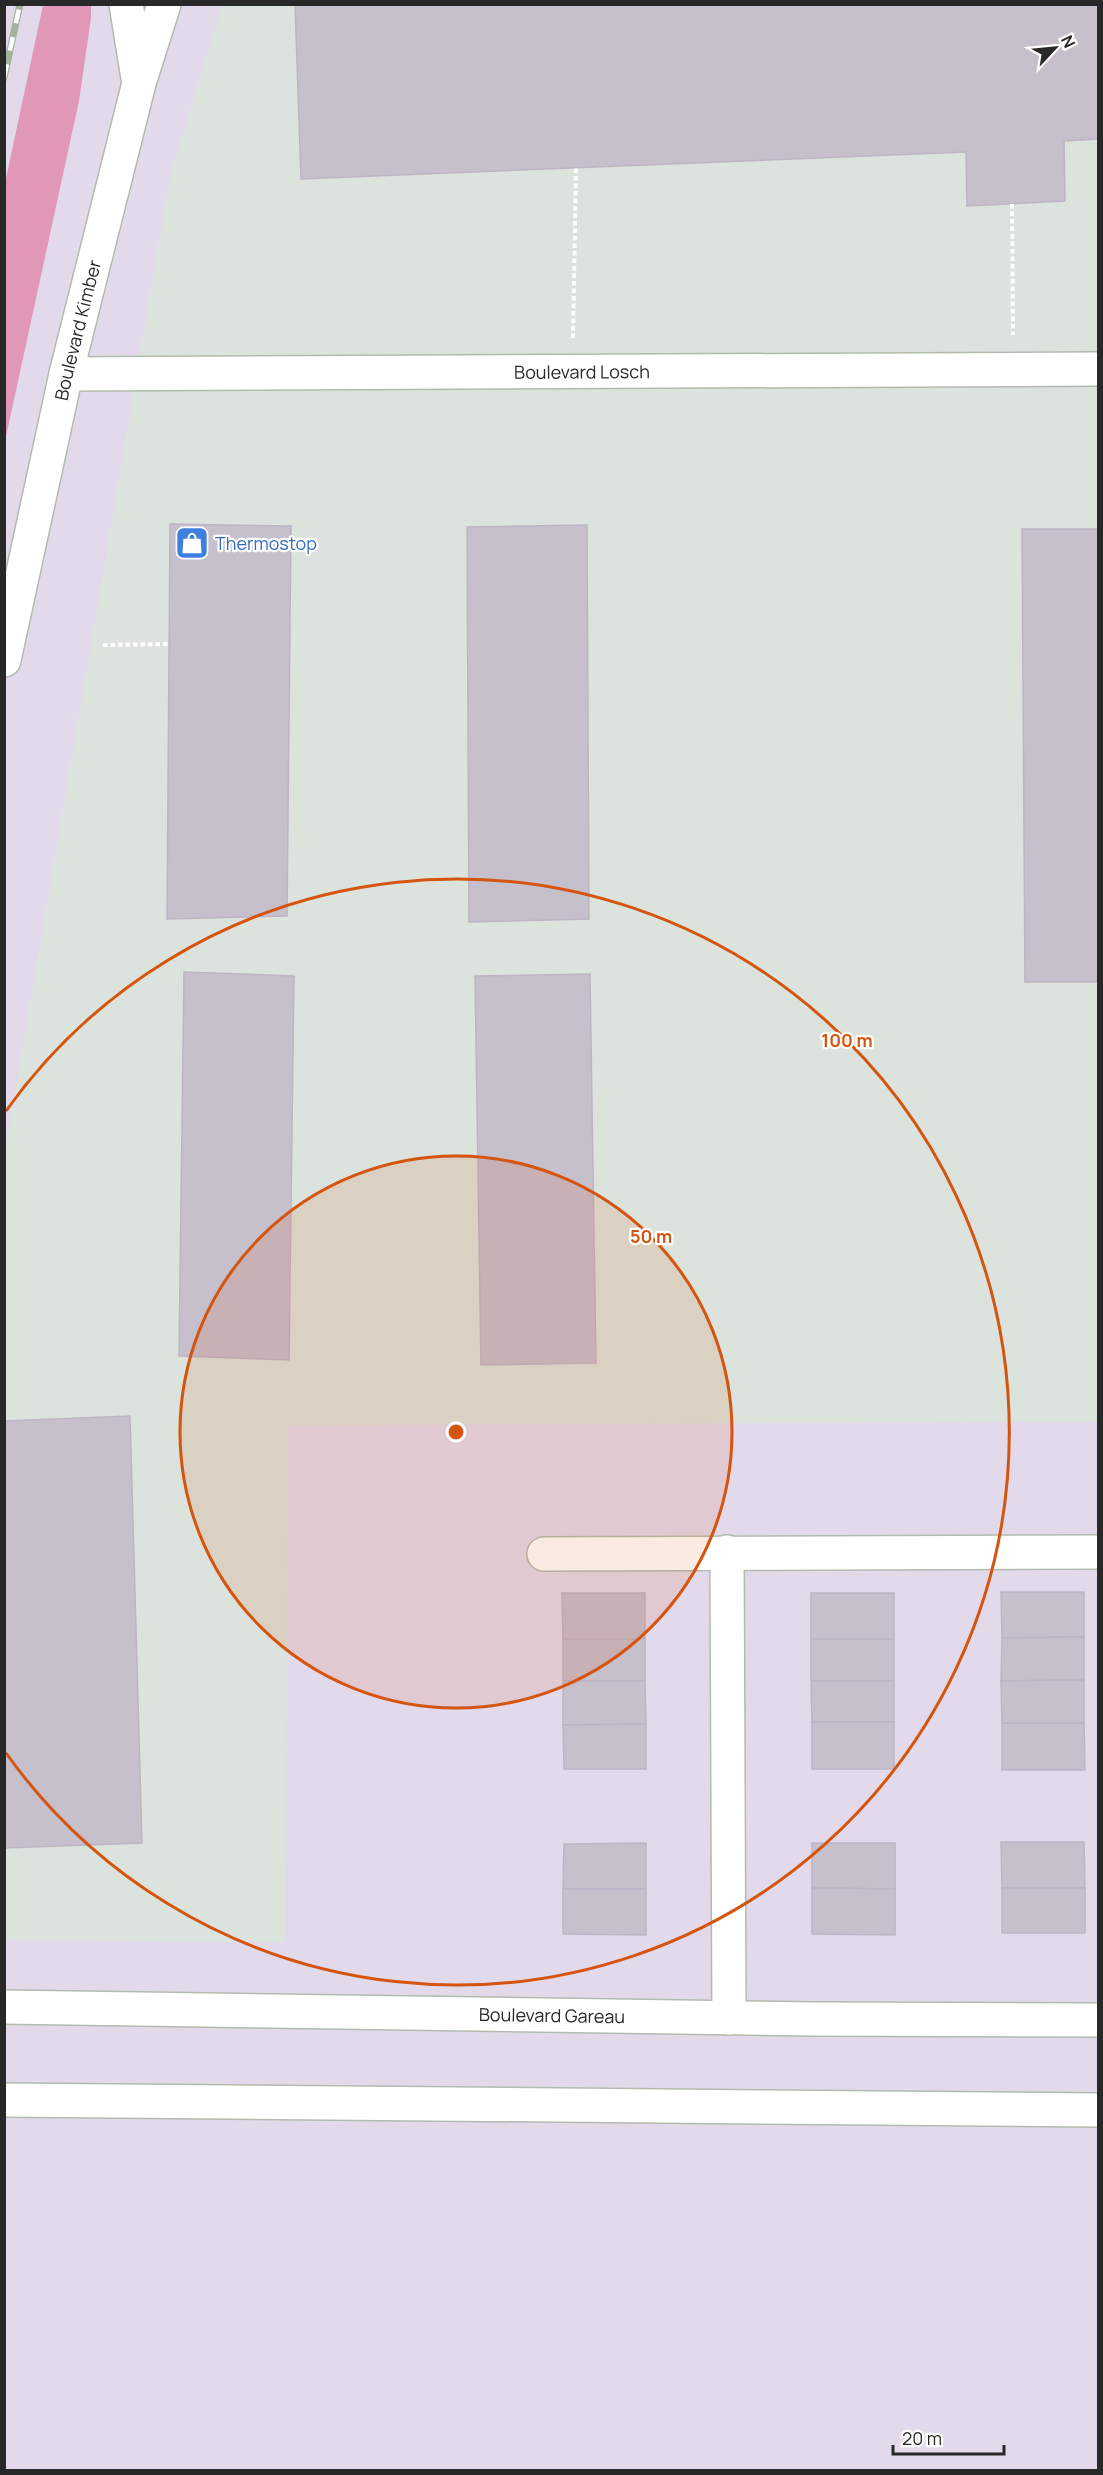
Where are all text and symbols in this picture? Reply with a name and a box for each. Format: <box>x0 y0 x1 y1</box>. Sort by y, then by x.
north arrow <box>1025 18 1085 78</box>
text: N <box>1056 31 1081 51</box>
street label: Boulevard Kimber <box>49 257 106 402</box>
street label: Boulevard Losch <box>514 359 650 384</box>
shop icon: Thermostop <box>174 525 210 561</box>
place label: Thermostop <box>215 531 317 555</box>
text: 100 m <box>821 1028 873 1052</box>
text: 50 m <box>630 1224 672 1248</box>
centre of rings <box>446 1422 466 1442</box>
street label: Boulevard Gareau <box>479 2002 625 2028</box>
scale bar <box>893 2418 1004 2456</box>
text: 20 m <box>902 2426 942 2450</box>

